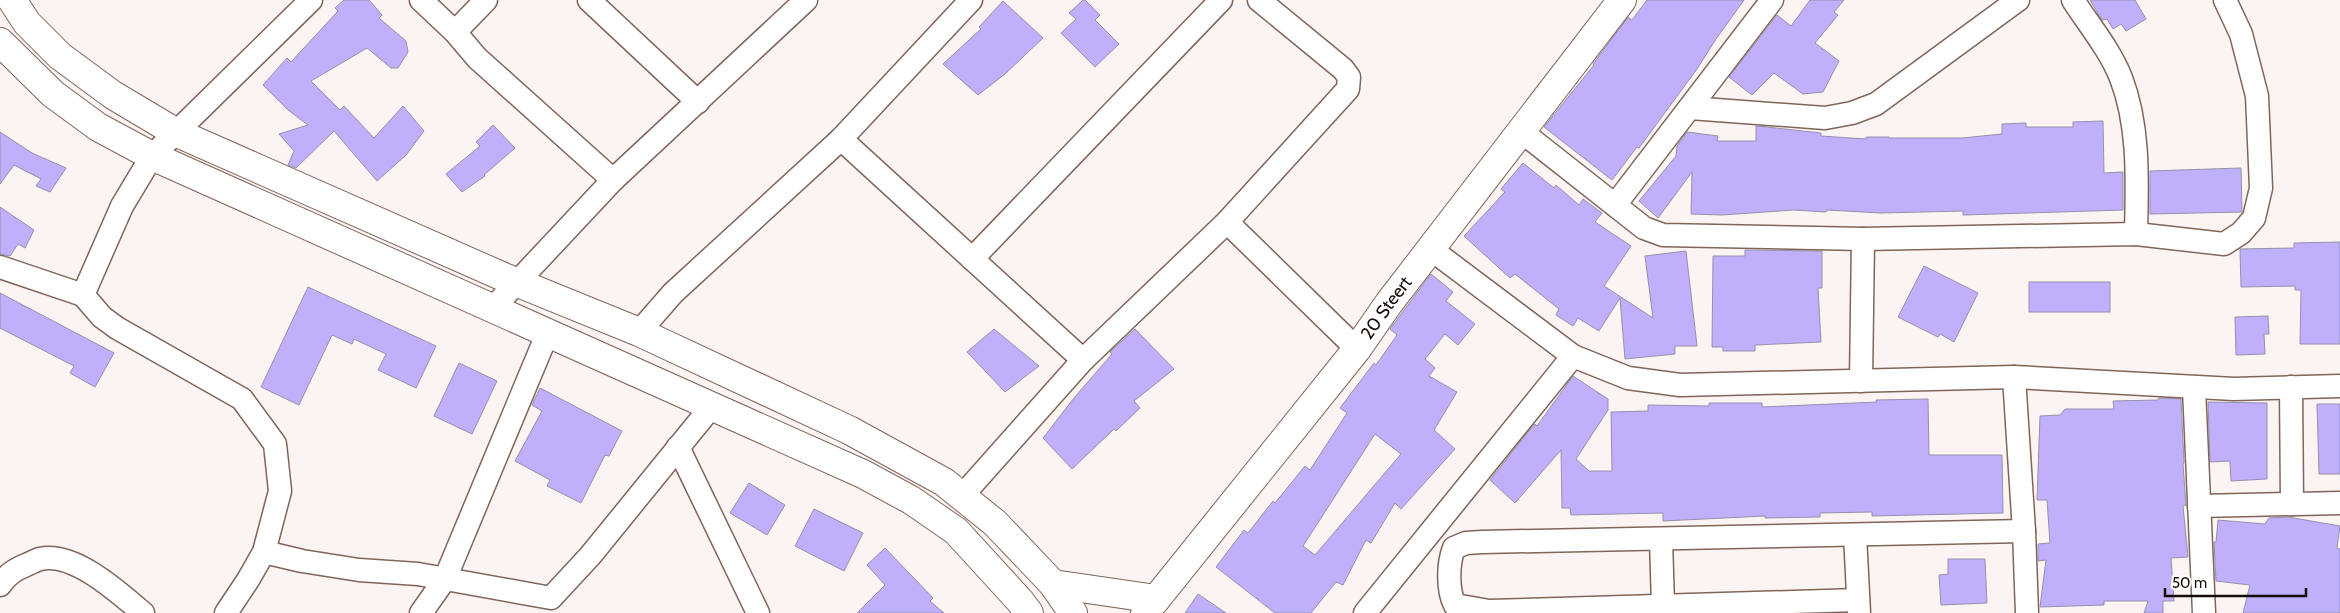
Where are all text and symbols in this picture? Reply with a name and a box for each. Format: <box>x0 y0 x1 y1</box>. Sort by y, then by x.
street label: 20 Steert <box>1356 272 1416 344</box>
scale bar <box>2165 566 2306 598</box>
text: 50 m <box>2172 574 2207 592</box>

